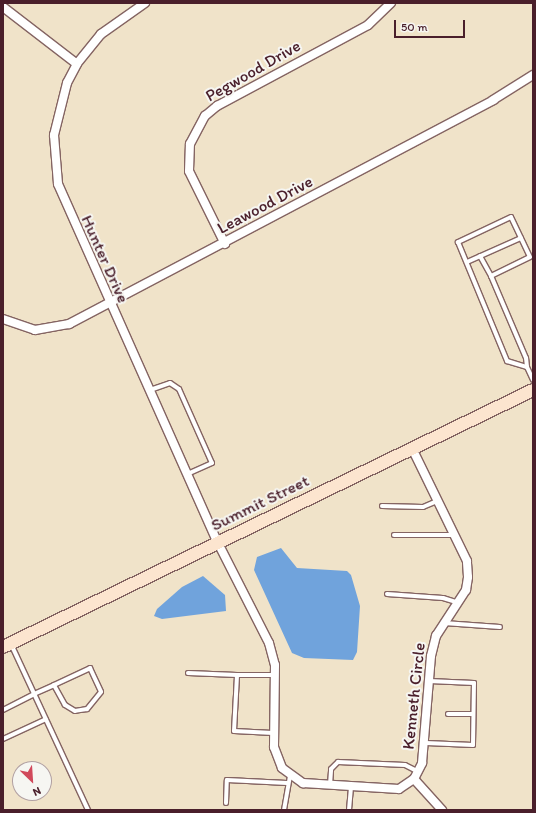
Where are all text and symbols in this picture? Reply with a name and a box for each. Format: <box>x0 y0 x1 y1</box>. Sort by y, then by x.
scale bar <box>396 12 467 38</box>
text: 50 m <box>401 20 427 34</box>
street label: Pegwood Drive <box>202 36 304 106</box>
street label: Leawood Drive <box>214 171 316 239</box>
street label: Hunter Drive <box>77 212 133 306</box>
street label: Summit Street <box>208 471 312 535</box>
street label: Kenneth Circle <box>398 641 430 751</box>
north arrow <box>12 761 52 801</box>
text: N <box>31 784 43 799</box>

